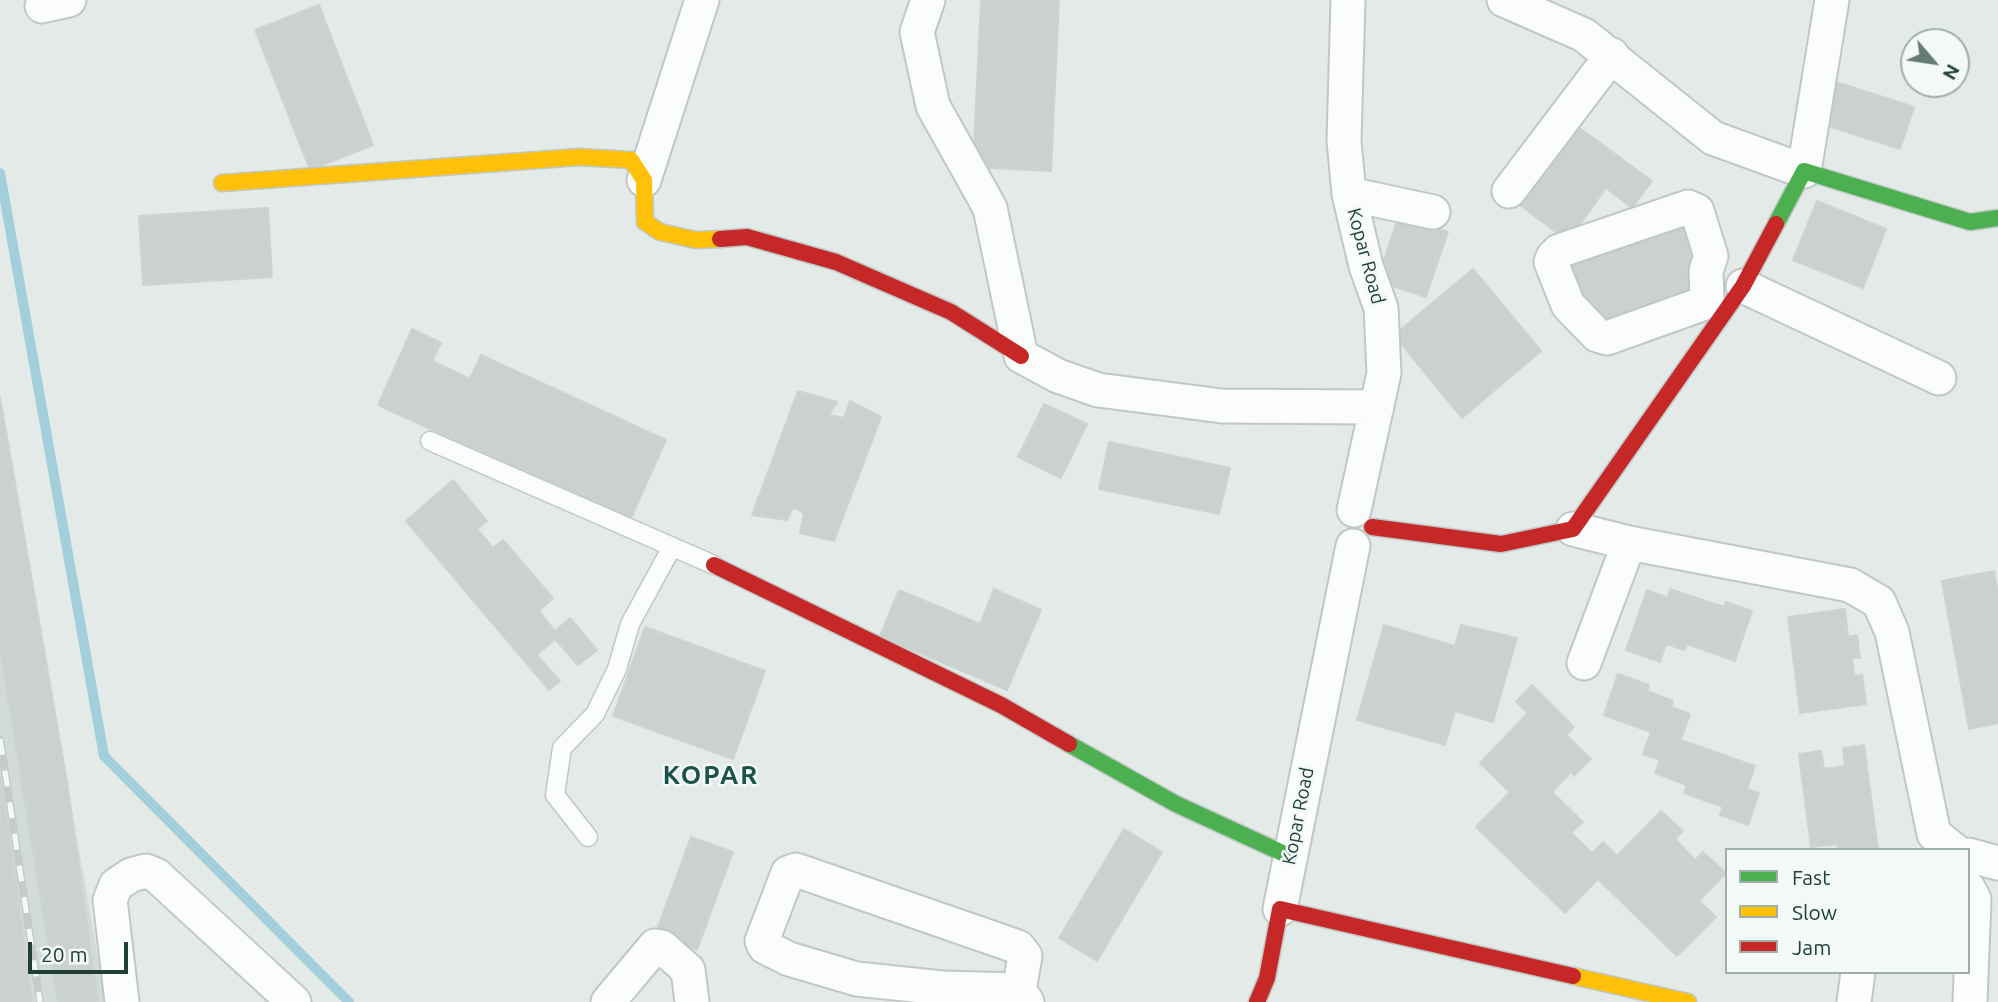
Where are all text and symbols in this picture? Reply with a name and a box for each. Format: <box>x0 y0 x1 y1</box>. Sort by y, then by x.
north arrow <box>1900 28 1970 98</box>
text: N <box>1939 61 1965 84</box>
street label: Kopar Road <box>1342 205 1390 307</box>
district label: KOPAR <box>663 759 759 791</box>
street label: Kopar Road <box>1277 765 1319 867</box>
legend <box>1725 848 1970 974</box>
text: Fast <box>1792 865 1830 889</box>
text: Slow <box>1792 900 1837 924</box>
scale bar <box>32 928 131 972</box>
text: Jam <box>1792 935 1831 959</box>
text: 20 m <box>41 942 88 966</box>

